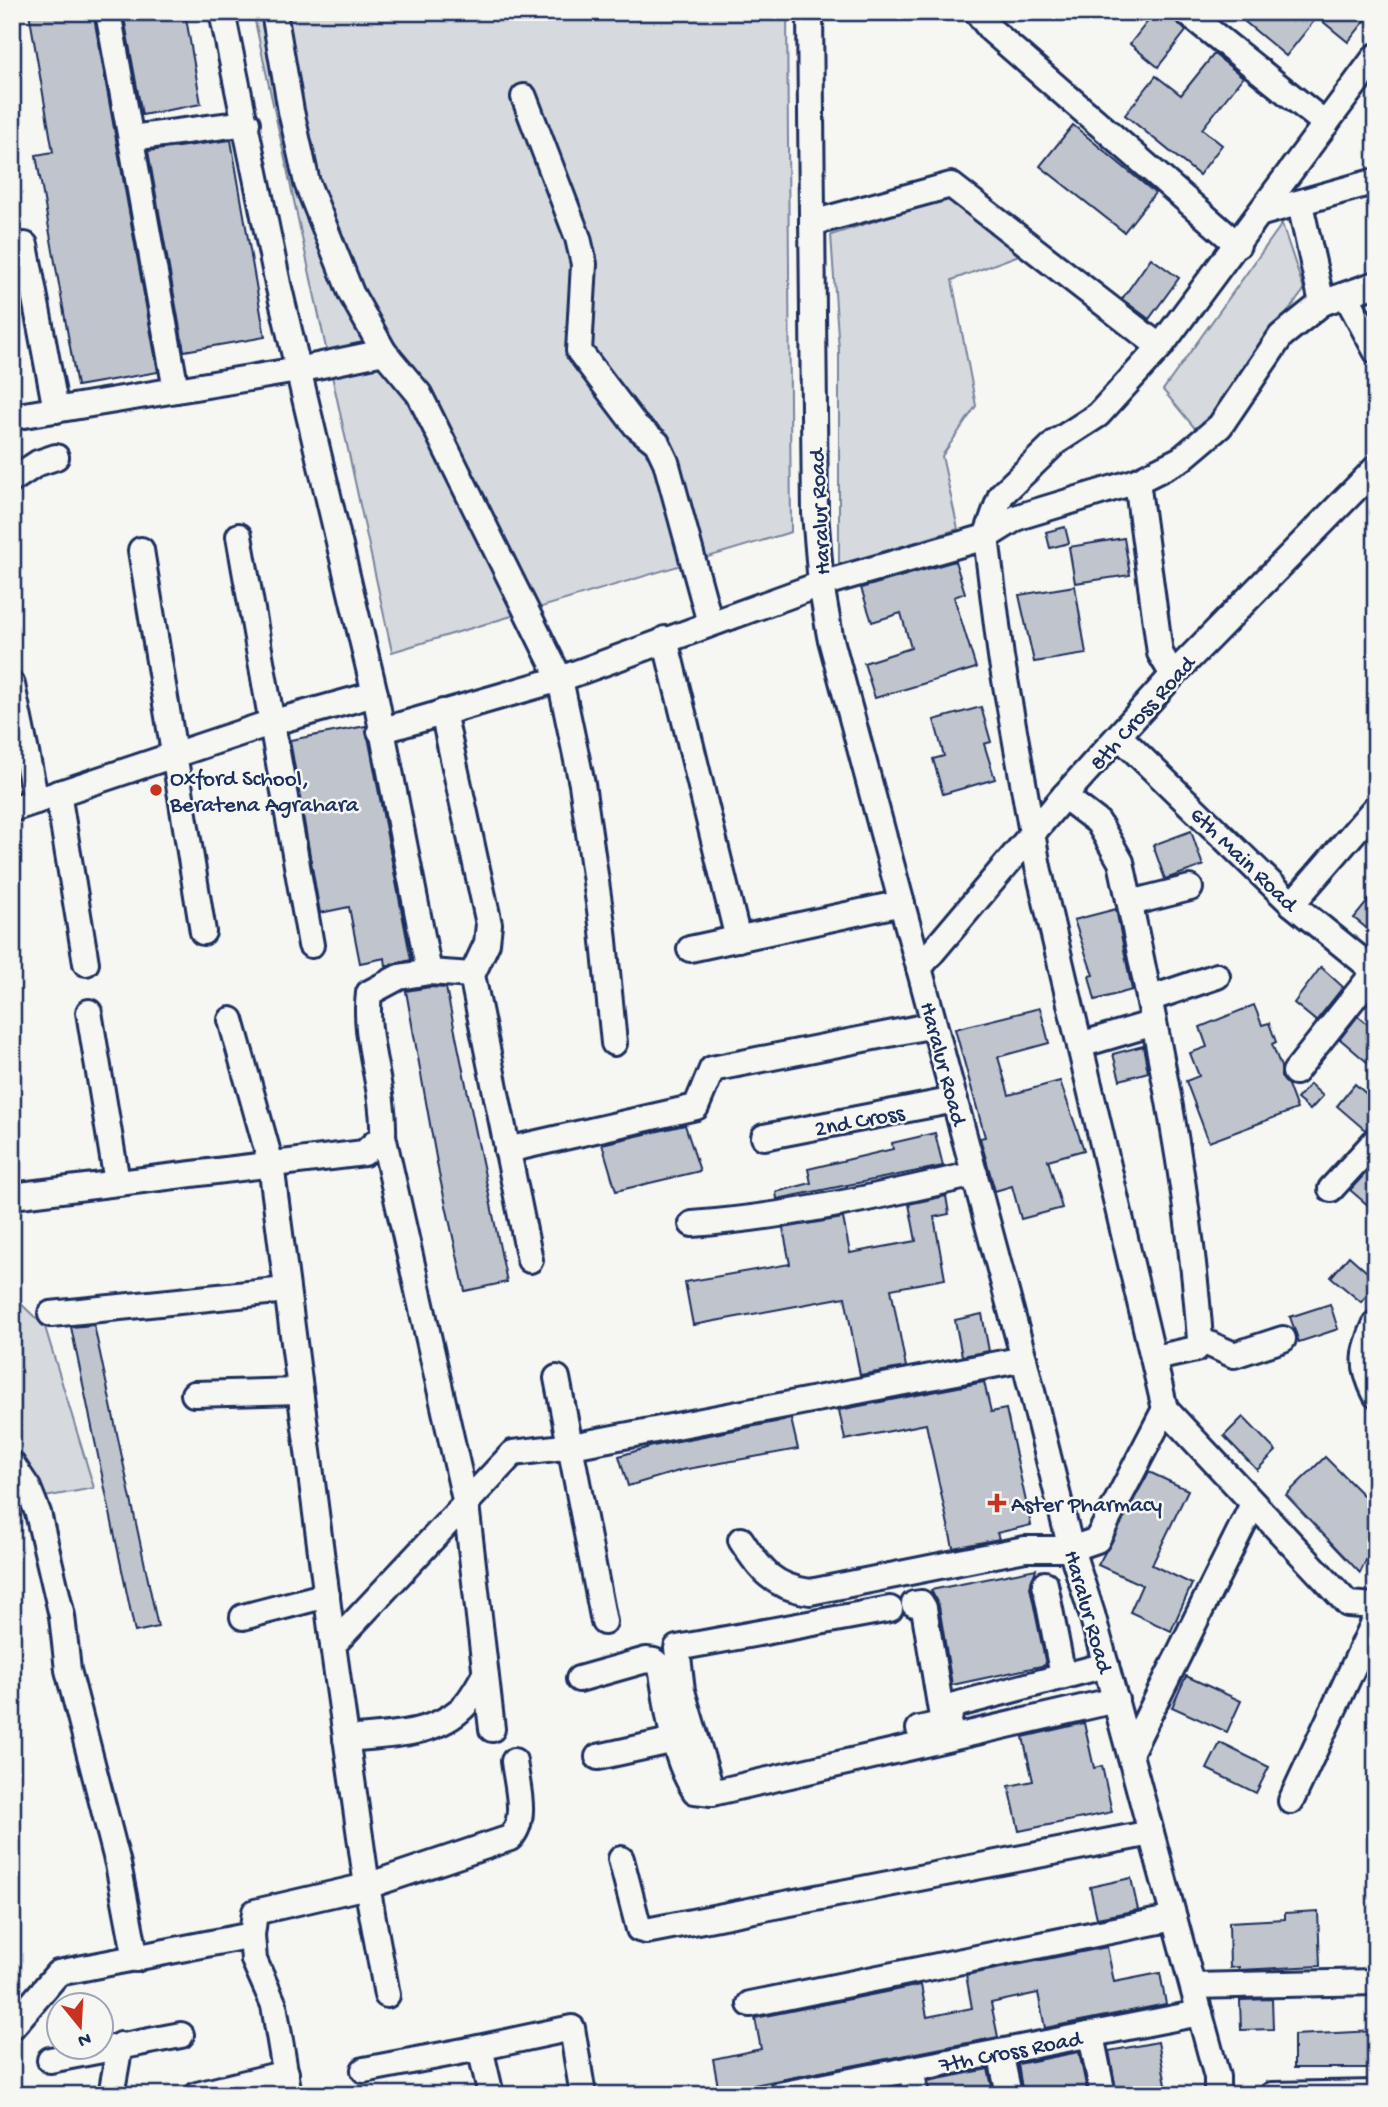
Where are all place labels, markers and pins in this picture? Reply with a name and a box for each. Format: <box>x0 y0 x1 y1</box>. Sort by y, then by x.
place label: Oxford School, Beratena Agrahara <box>169 767 360 820</box>
marker: Oxford School, Beratena Agrahara <box>148 782 164 798</box>
place label: Aster Pharmacy <box>1011 1493 1162 1520</box>
marker: Aster Pharmacy <box>989 1495 1005 1511</box>

